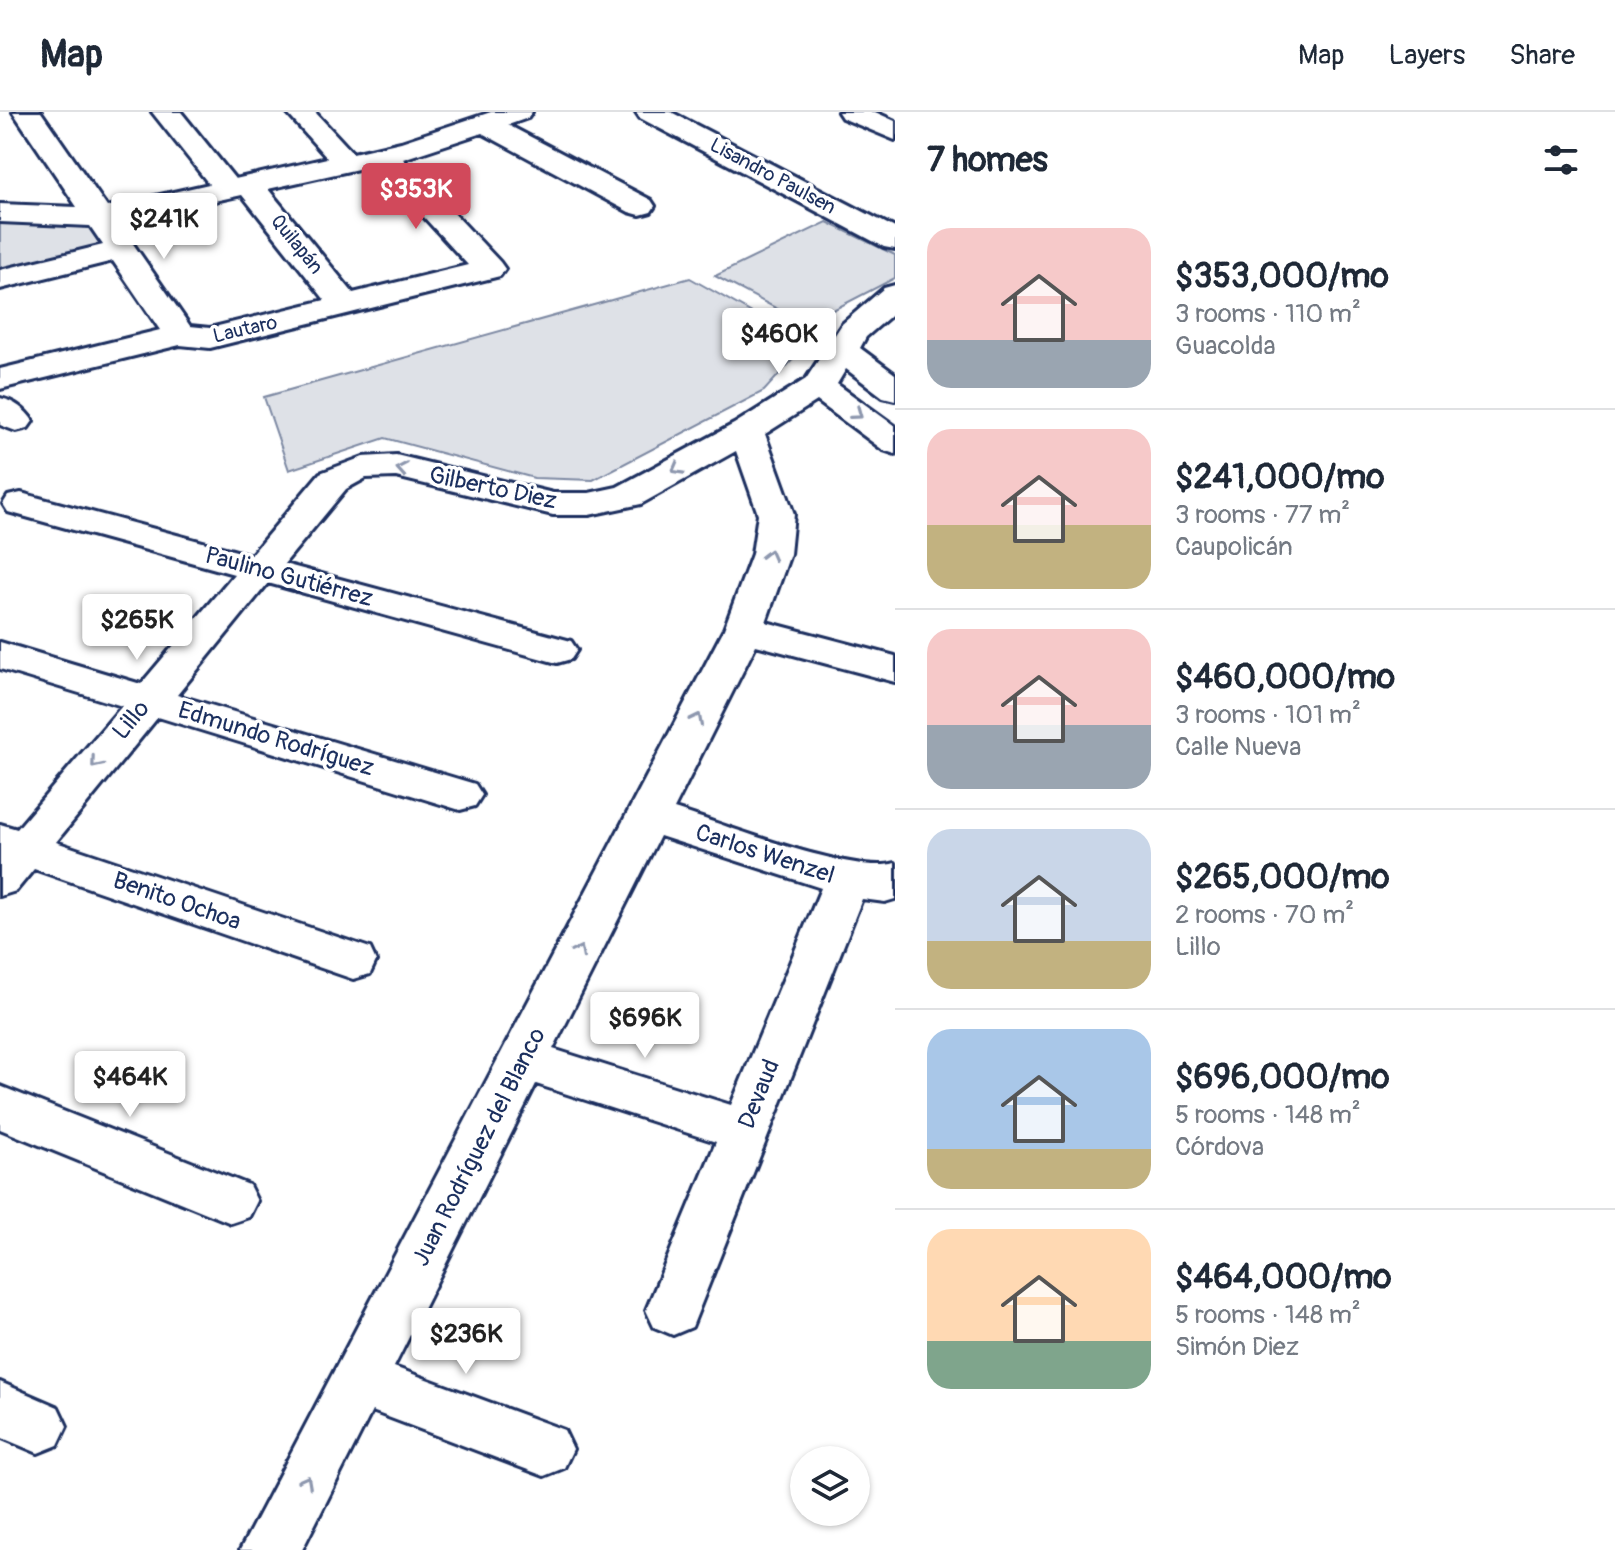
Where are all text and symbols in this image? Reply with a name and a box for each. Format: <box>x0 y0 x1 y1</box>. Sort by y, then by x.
text: Map <box>40 31 103 79</box>
text: Map <box>1298 38 1344 73</box>
text: Layers <box>1388 38 1465 73</box>
text: Share <box>1509 38 1575 73</box>
street label: Lisandro Paulsen <box>706 132 840 220</box>
icon: filters <box>1539 138 1583 182</box>
text: 7 homes <box>927 139 1048 182</box>
pin: $353K <box>360 163 472 231</box>
text: $353K <box>380 173 452 205</box>
pin: $241K <box>108 193 220 261</box>
text: $241K <box>129 203 199 235</box>
street label: Quilapán <box>265 209 329 279</box>
text: $353,000/mo <box>1175 255 1389 298</box>
icon: home <box>991 260 1087 356</box>
text: 3 rooms · 110 m² <box>1175 298 1361 330</box>
pin: $460K <box>723 308 835 376</box>
street label: Lautaro <box>210 309 280 349</box>
text: $460K <box>740 318 818 350</box>
text: Guacolda <box>1175 330 1276 362</box>
one-way arrow <box>848 405 862 419</box>
text: $241,000/mo <box>1175 456 1384 499</box>
one-way arrow <box>671 459 686 474</box>
street label: Gilberto Diez <box>427 460 559 516</box>
one-way arrow <box>395 461 408 478</box>
icon: home <box>991 461 1087 557</box>
text: 3 rooms · 77 m² <box>1175 499 1350 531</box>
text: Caupolicán <box>1175 531 1293 563</box>
street label: Paulino Gutiérrez <box>202 541 376 613</box>
one-way arrow <box>759 549 776 563</box>
pin: $265K <box>81 594 193 662</box>
text: $265K <box>100 604 174 636</box>
text: $460,000/mo <box>1175 656 1395 699</box>
icon: home <box>991 661 1087 757</box>
street label: Lillo <box>106 694 156 745</box>
street label: Edmundo Rodríguez <box>175 695 377 783</box>
text: 3 rooms · 101 m² <box>1175 699 1361 731</box>
one-way arrow <box>688 713 703 728</box>
text: Calle Nueva <box>1175 731 1301 763</box>
one-way arrow <box>91 754 105 769</box>
street label: Carlos Wenzel <box>692 818 838 890</box>
text: $265,000/mo <box>1175 856 1390 899</box>
icon: home <box>991 861 1087 957</box>
street label: Benito Ochoa <box>109 866 245 936</box>
text: 2 rooms · 70 m² <box>1175 899 1354 931</box>
text: Lillo <box>1175 931 1221 963</box>
one-way arrow <box>569 944 584 959</box>
pin: $696K <box>589 992 701 1060</box>
text: $696K <box>608 1002 682 1034</box>
street label: Juan Rodríguez del Blanco <box>406 1023 552 1271</box>
pin: $464K <box>74 1051 186 1119</box>
street label: Devaud <box>732 1055 786 1133</box>
text: $696,000/mo <box>1175 1056 1389 1099</box>
text: $464K <box>92 1061 168 1093</box>
icon: home <box>991 1061 1087 1157</box>
text: 5 rooms · 148 m² <box>1175 1099 1361 1131</box>
text: Córdova <box>1175 1131 1264 1163</box>
text: $464,000/mo <box>1175 1256 1392 1299</box>
icon: home <box>991 1261 1087 1357</box>
text: 5 rooms · 148 m² <box>1175 1299 1361 1331</box>
pin: $236K <box>410 1308 522 1376</box>
text: $236K <box>429 1318 503 1350</box>
text: Simón Diez <box>1175 1331 1299 1363</box>
map controls <box>790 1446 870 1526</box>
button: layers <box>790 1446 870 1526</box>
one-way arrow <box>297 1474 312 1489</box>

